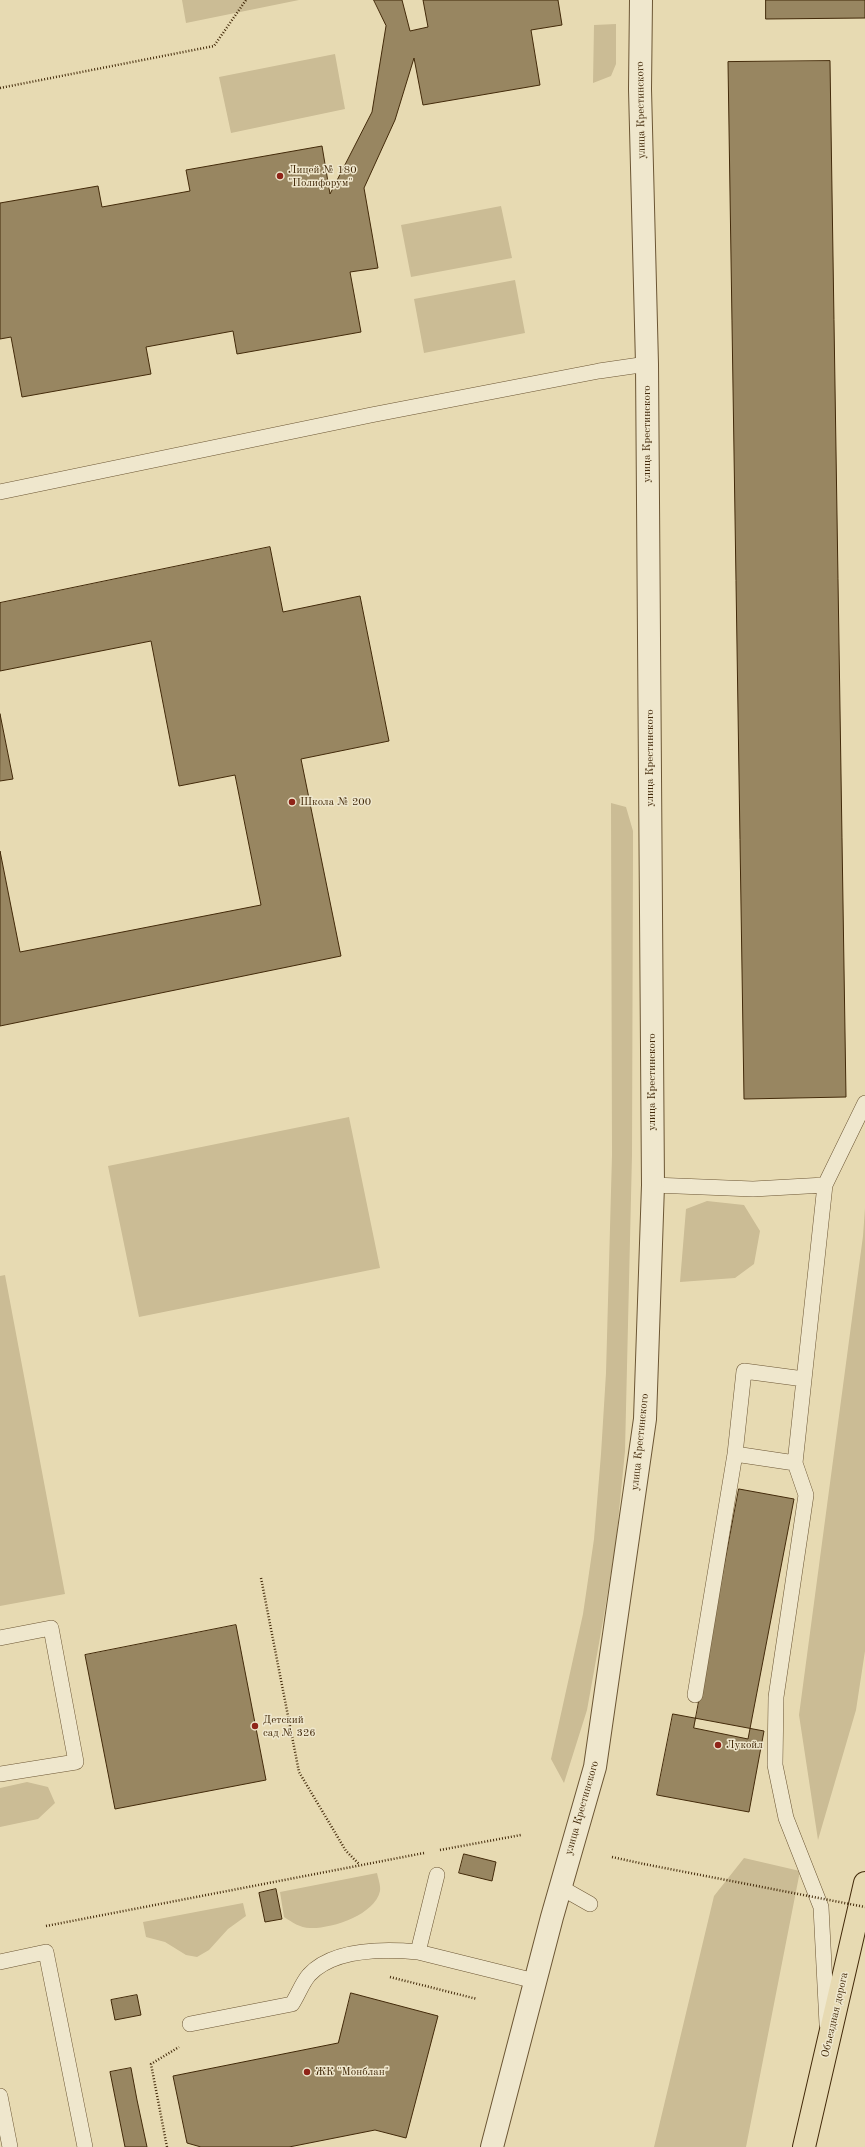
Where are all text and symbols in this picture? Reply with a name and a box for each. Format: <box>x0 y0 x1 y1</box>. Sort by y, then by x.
street label: улица Крестинского <box>634 61 648 159</box>
place label: Лицей № 180 "Полифорум" <box>288 163 357 189</box>
marker: Лицей № 180 "Полифорум" <box>275 171 285 181</box>
street label: улица Крестинского <box>640 385 654 483</box>
street label: улица Крестинского <box>643 709 657 807</box>
place label: Школа № 200 <box>300 795 371 809</box>
marker: Школа № 200 <box>287 797 297 807</box>
street label: улица Крестинского <box>645 1033 659 1131</box>
street label: улица Крестинского <box>628 1393 652 1491</box>
place label: Детский сад № 326 <box>263 1713 316 1739</box>
marker: Детский сад № 326 <box>250 1721 260 1731</box>
place label: Лукойл <box>726 1738 763 1752</box>
marker: Лукойл <box>713 1740 723 1750</box>
street label: улица Крестинского <box>562 1759 602 1857</box>
street label: Объездная дорога <box>819 1971 851 2059</box>
place label: ЖК "Монблан" <box>315 2065 389 2079</box>
marker: ЖК "Монблан" <box>302 2067 312 2077</box>

